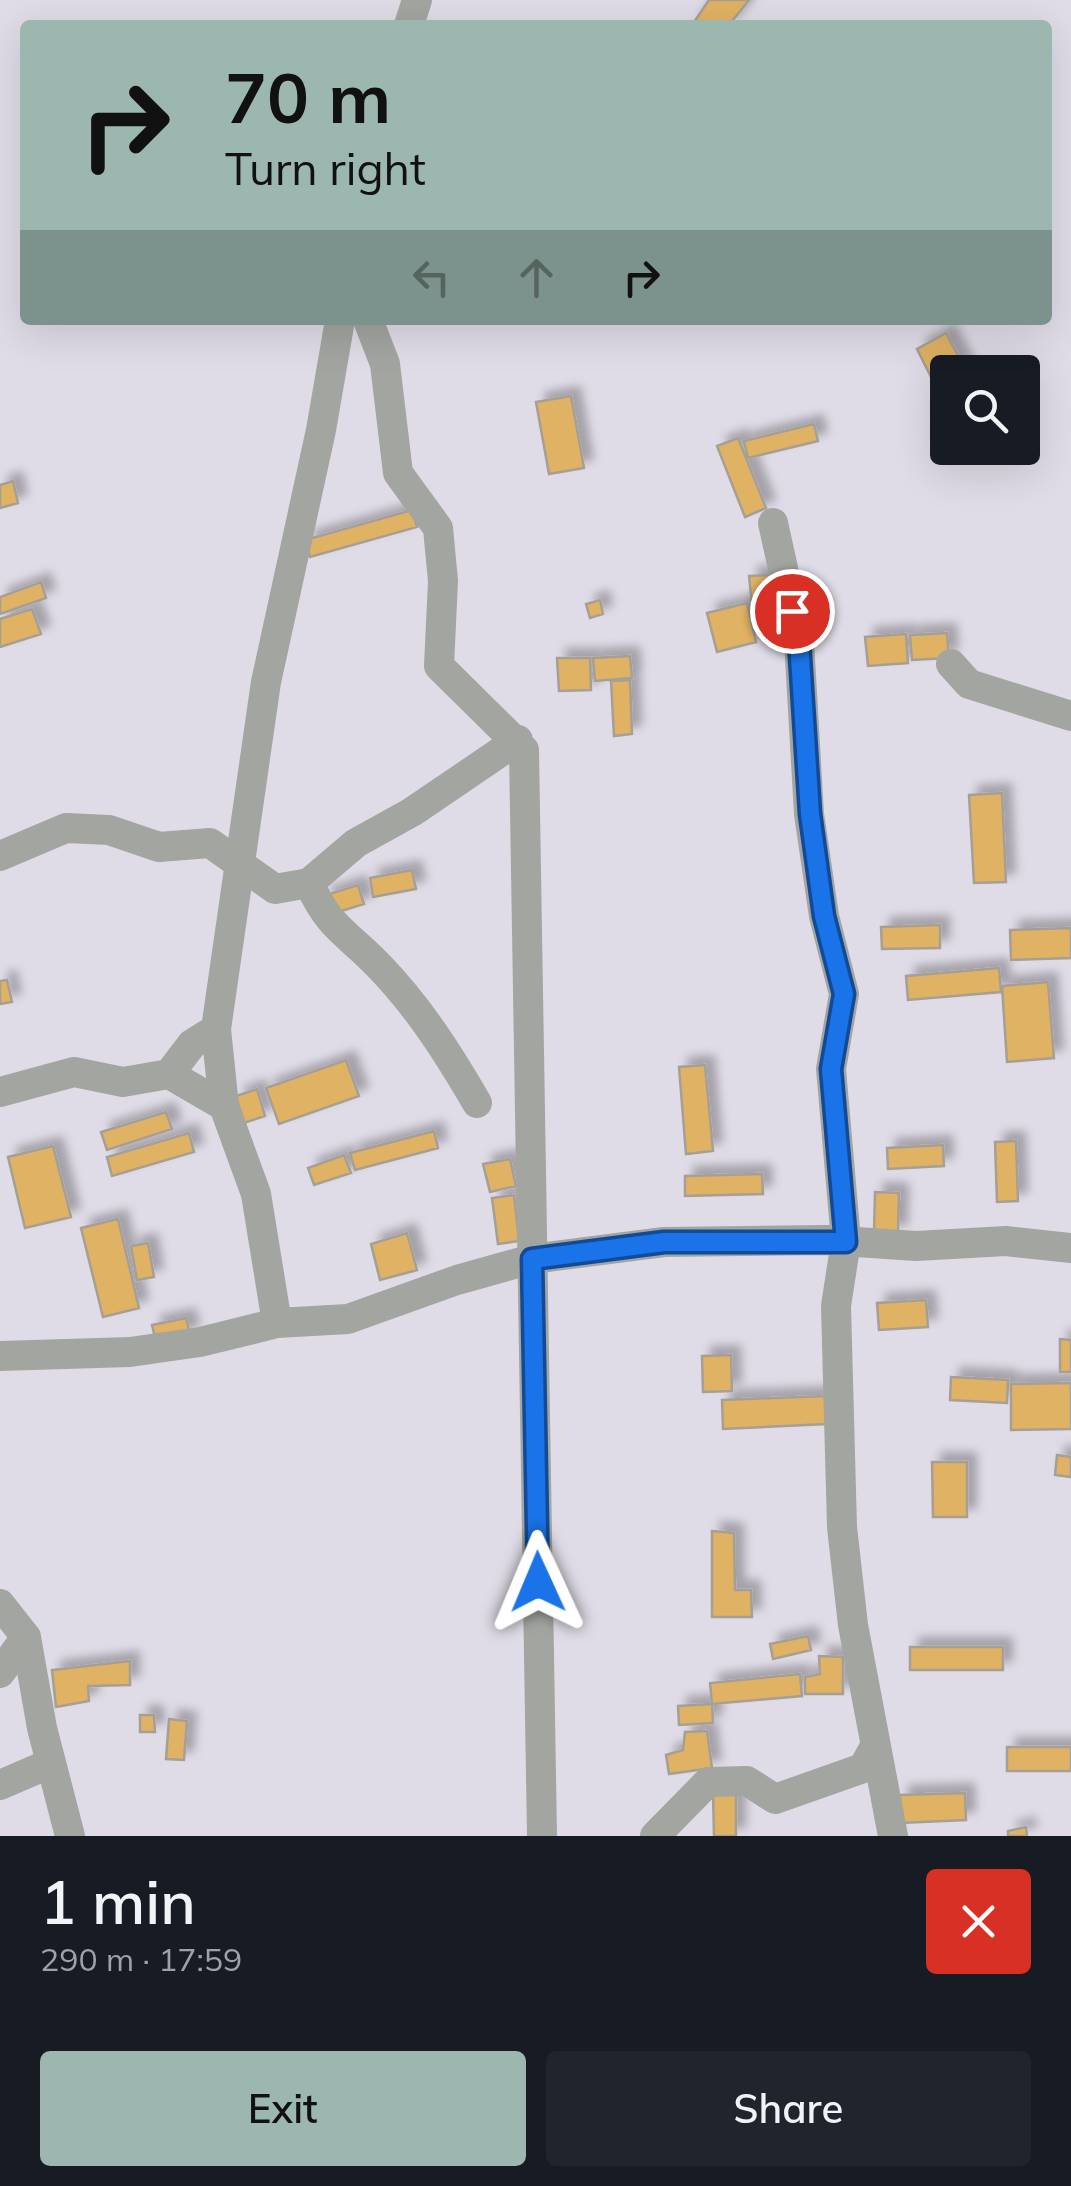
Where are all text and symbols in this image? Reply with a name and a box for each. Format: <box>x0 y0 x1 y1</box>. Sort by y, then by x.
text: 70 m <box>225 53 391 141</box>
icon: right <box>60 60 190 190</box>
text: Turn right <box>225 140 426 196</box>
icon: left <box>404 250 459 305</box>
icon: ahead <box>509 250 564 305</box>
icon: right <box>614 250 669 305</box>
map controls <box>930 355 1040 465</box>
button: search <box>930 355 1040 465</box>
pin <box>750 569 835 654</box>
icon: arrive <box>765 584 820 639</box>
position arrow <box>486 1530 590 1634</box>
text: 1 min <box>40 1864 196 1939</box>
button: close <box>926 1869 1031 1974</box>
text: 290 m · 17:59 <box>40 1939 242 1979</box>
button: Exit <box>40 2051 526 2166</box>
button: Share <box>546 2051 1031 2166</box>

